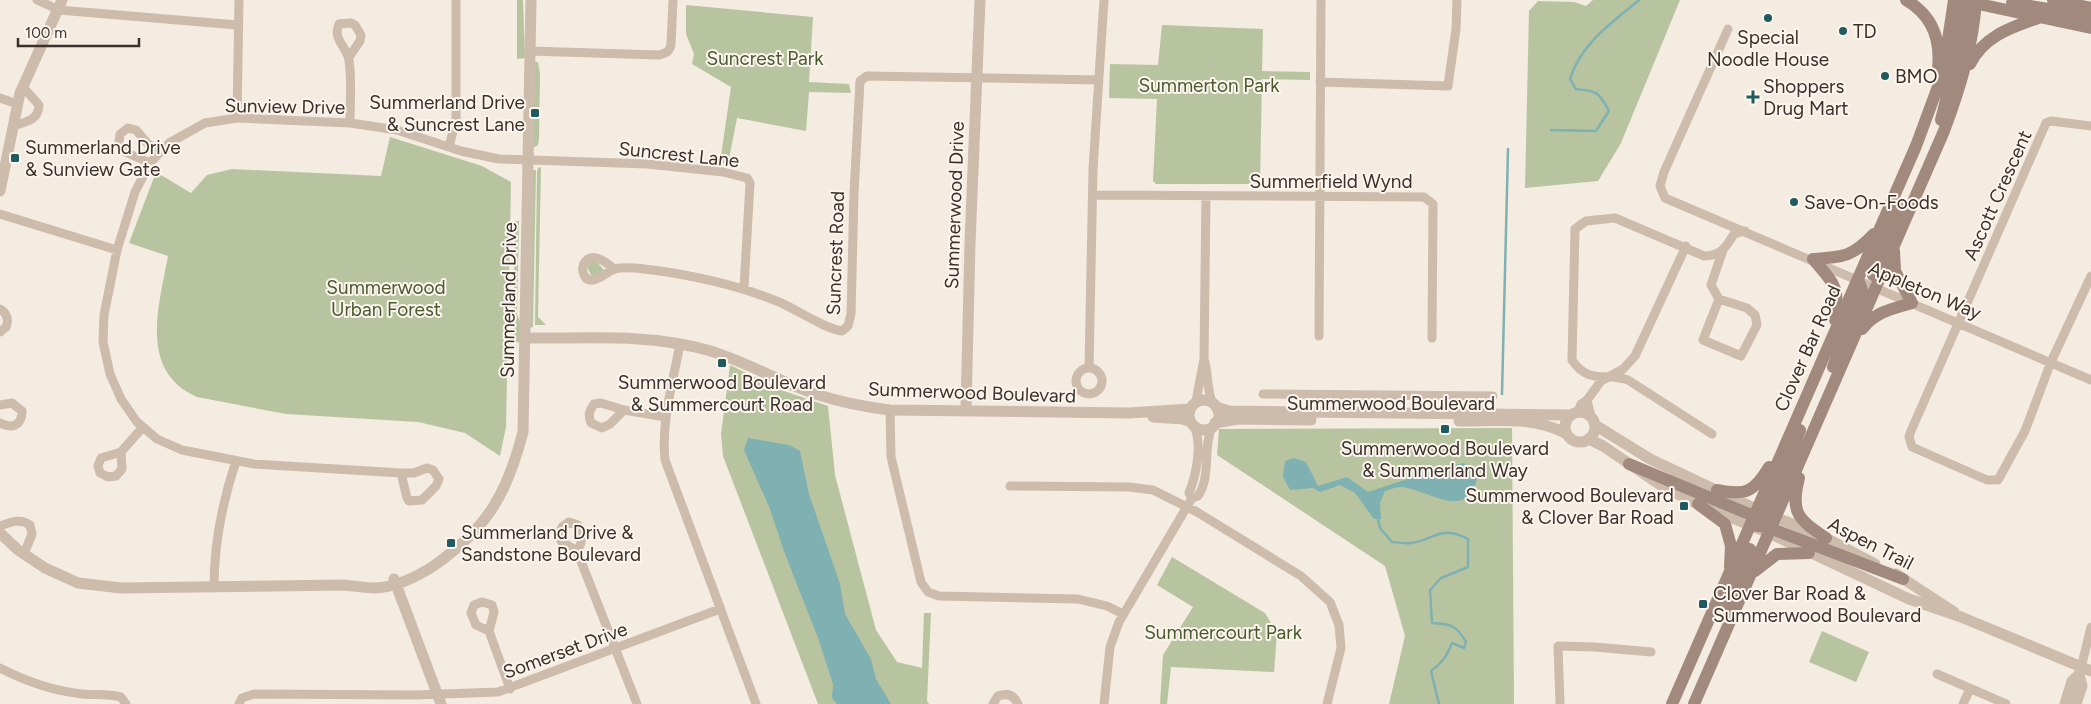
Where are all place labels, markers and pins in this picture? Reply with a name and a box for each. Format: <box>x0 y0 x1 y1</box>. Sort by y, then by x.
marker: Special Noodle House <box>1762 12 1774 24</box>
place label: TD <box>1853 20 1877 43</box>
marker: TD <box>1837 25 1849 37</box>
place label: Special Noodle House <box>1707 26 1829 71</box>
place label: BMO <box>1895 65 1937 88</box>
marker: BMO <box>1879 70 1891 82</box>
place label: Shoppers Drug Mart <box>1763 75 1848 120</box>
place label: Summerland Drive & Suncrest Lane <box>369 91 525 136</box>
marker: Shoppers Drug Mart <box>1747 91 1759 103</box>
marker: Summerland Drive & Suncrest Lane <box>529 107 541 119</box>
place label: Summerland Drive & Sunview Gate <box>25 136 181 181</box>
marker: Summerland Drive & Sunview Gate <box>9 152 21 164</box>
place label: Save-On-Foods <box>1804 191 1939 214</box>
marker: Save-On-Foods <box>1788 196 1800 208</box>
marker: Summerwood Boulevard & Summercourt Road <box>716 357 728 369</box>
place label: Summerwood Boulevard & Summercourt Road <box>618 371 826 416</box>
marker: Summerwood Boulevard & Summerland Way <box>1439 423 1451 435</box>
place label: Summerwood Boulevard & Summerland Way <box>1341 437 1549 482</box>
place label: Summerwood Boulevard & Clover Bar Road <box>1466 484 1674 529</box>
marker: Summerwood Boulevard & Clover Bar Road <box>1678 500 1690 512</box>
place label: Summerland Drive & Sandstone Boulevard <box>461 521 641 566</box>
marker: Summerland Drive & Sandstone Boulevard <box>445 537 457 549</box>
place label: Clover Bar Road & Summerwood Boulevard <box>1713 582 1921 627</box>
marker: Clover Bar Road & Summerwood Boulevard <box>1697 598 1709 610</box>

